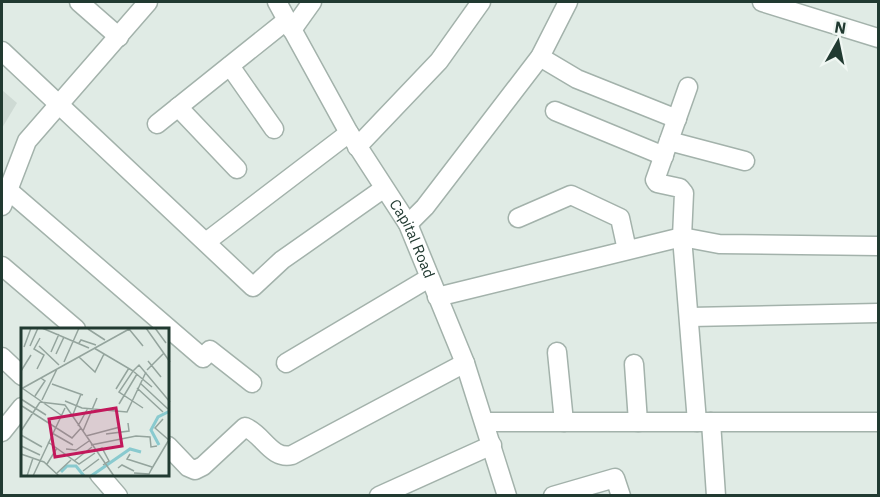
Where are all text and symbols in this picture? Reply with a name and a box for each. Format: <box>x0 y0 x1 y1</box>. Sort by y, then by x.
north arrow <box>808 12 868 72</box>
text: N <box>833 16 848 38</box>
street label: Capital Road <box>385 195 439 281</box>
inset map <box>21 328 170 476</box>

